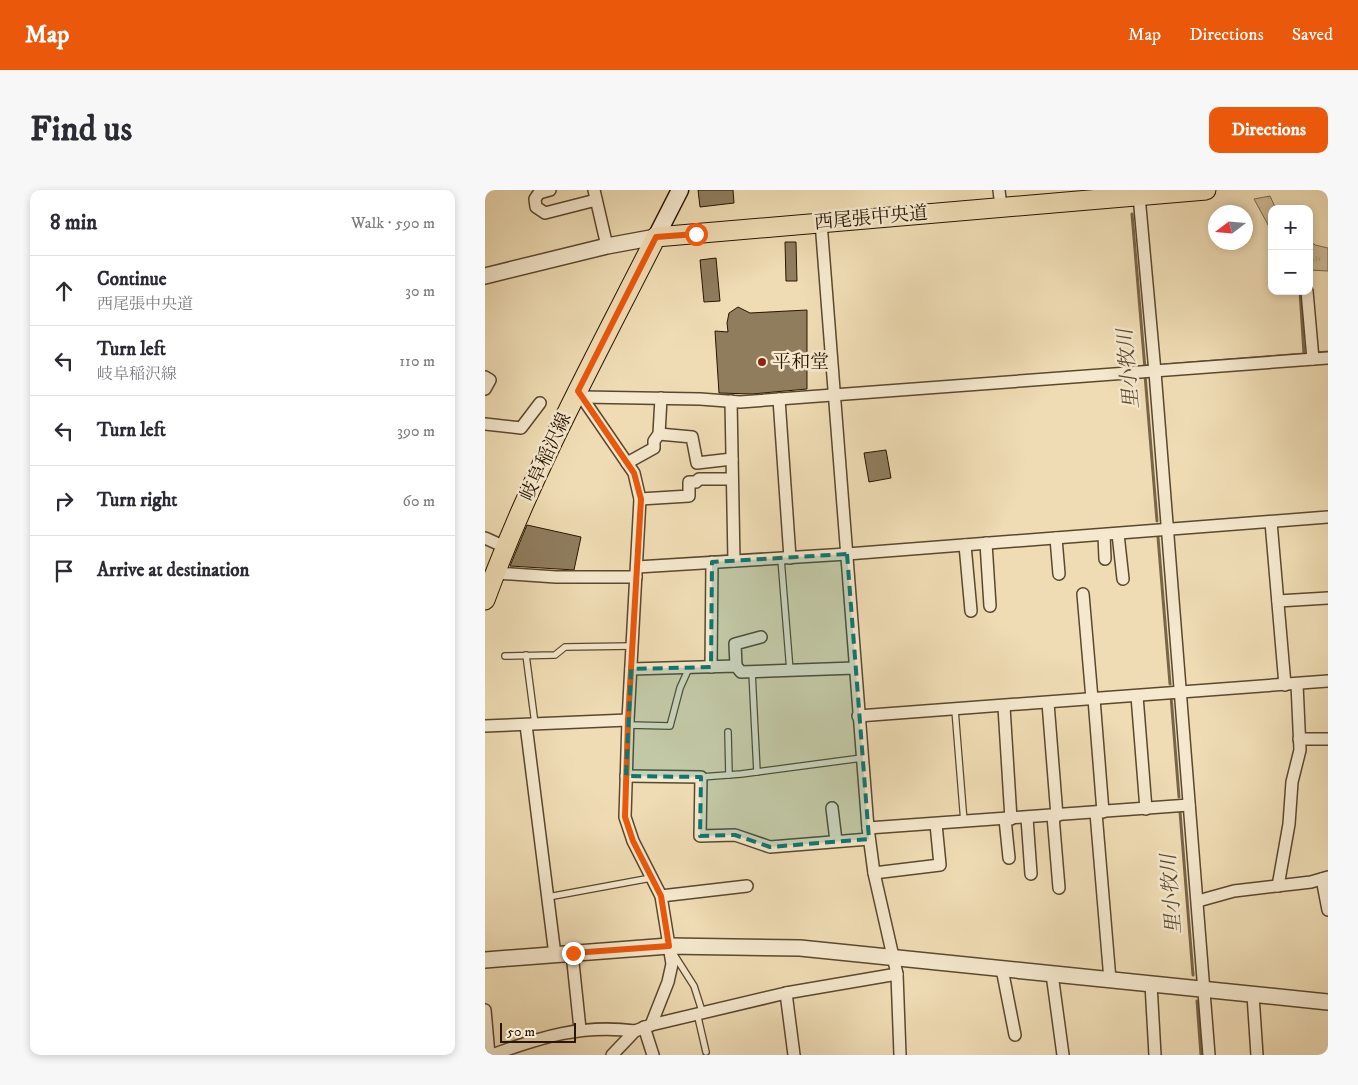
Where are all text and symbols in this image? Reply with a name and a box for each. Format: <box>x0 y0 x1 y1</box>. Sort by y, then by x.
text: Map <box>25 20 69 50</box>
text: Map <box>1128 24 1161 46</box>
text: Directions <box>1189 24 1264 46</box>
text: Saved <box>1292 24 1333 46</box>
button: Directions <box>1209 107 1328 153</box>
text: Find us <box>30 108 132 152</box>
street label: 西尾張中央道 <box>813 202 929 234</box>
north arrow <box>1208 205 1253 250</box>
map controls <box>1268 205 1313 295</box>
button: + <box>1268 205 1313 250</box>
text: 8 min <box>50 210 97 236</box>
text: Walk · 590 m <box>351 213 435 233</box>
route start <box>685 223 708 246</box>
button: − <box>1268 250 1313 295</box>
text: Continue <box>97 268 167 291</box>
icon: ahead <box>50 277 78 305</box>
text: 30 m <box>405 281 435 301</box>
text: 西尾張中央道 <box>97 294 193 314</box>
water label: 里小牧川 <box>1113 326 1145 410</box>
text: Turn left <box>97 338 166 361</box>
icon: left <box>50 347 78 375</box>
text: 110 m <box>399 351 435 371</box>
place label: 平和堂 <box>772 351 829 374</box>
marker: 平和堂 <box>756 356 768 368</box>
text: 岐阜稲沢線 <box>97 364 177 384</box>
street label: 岐阜稲沢線 <box>515 409 577 505</box>
icon: left <box>50 417 78 445</box>
text: Turn left <box>97 419 166 442</box>
text: 390 m <box>397 421 435 441</box>
icon: right <box>50 487 78 515</box>
text: Turn right <box>97 489 177 512</box>
text: 60 m <box>403 491 435 511</box>
icon: arrive <box>50 557 78 585</box>
text: Arrive at destination <box>97 559 249 582</box>
water label: 里小牧川 <box>1157 851 1187 935</box>
route end <box>562 942 585 965</box>
scale bar <box>500 1020 576 1043</box>
text: 50 m <box>507 1023 535 1041</box>

